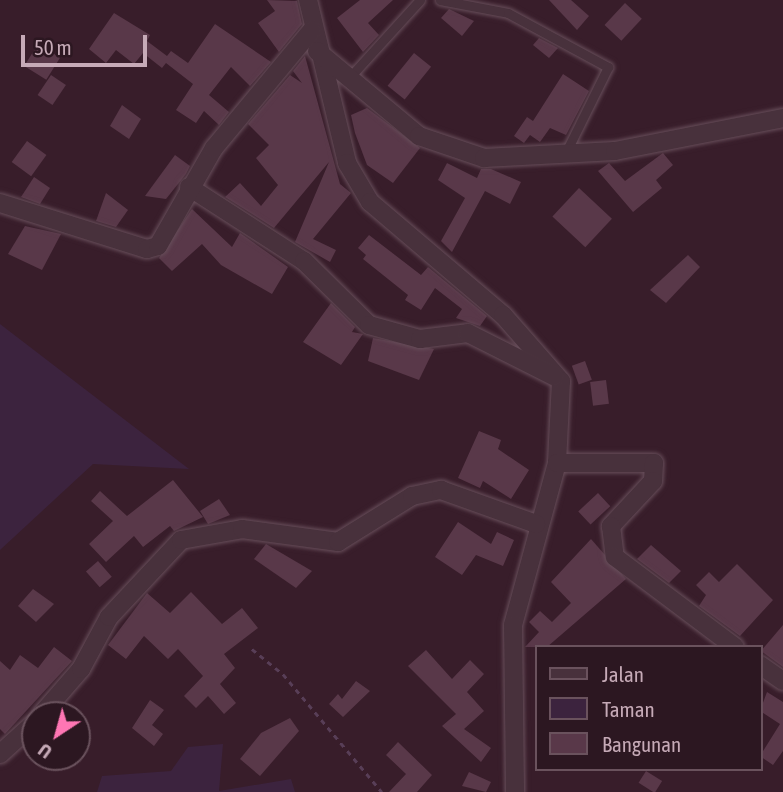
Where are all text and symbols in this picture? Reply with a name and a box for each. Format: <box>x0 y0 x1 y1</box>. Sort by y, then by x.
scale bar <box>24 21 150 65</box>
text: 50 m <box>34 35 72 59</box>
legend <box>534 645 762 771</box>
text: Jalan <box>602 662 644 686</box>
text: Taman <box>602 697 655 721</box>
north arrow <box>21 701 91 771</box>
text: Bangunan <box>602 732 681 756</box>
text: U <box>34 739 56 764</box>

